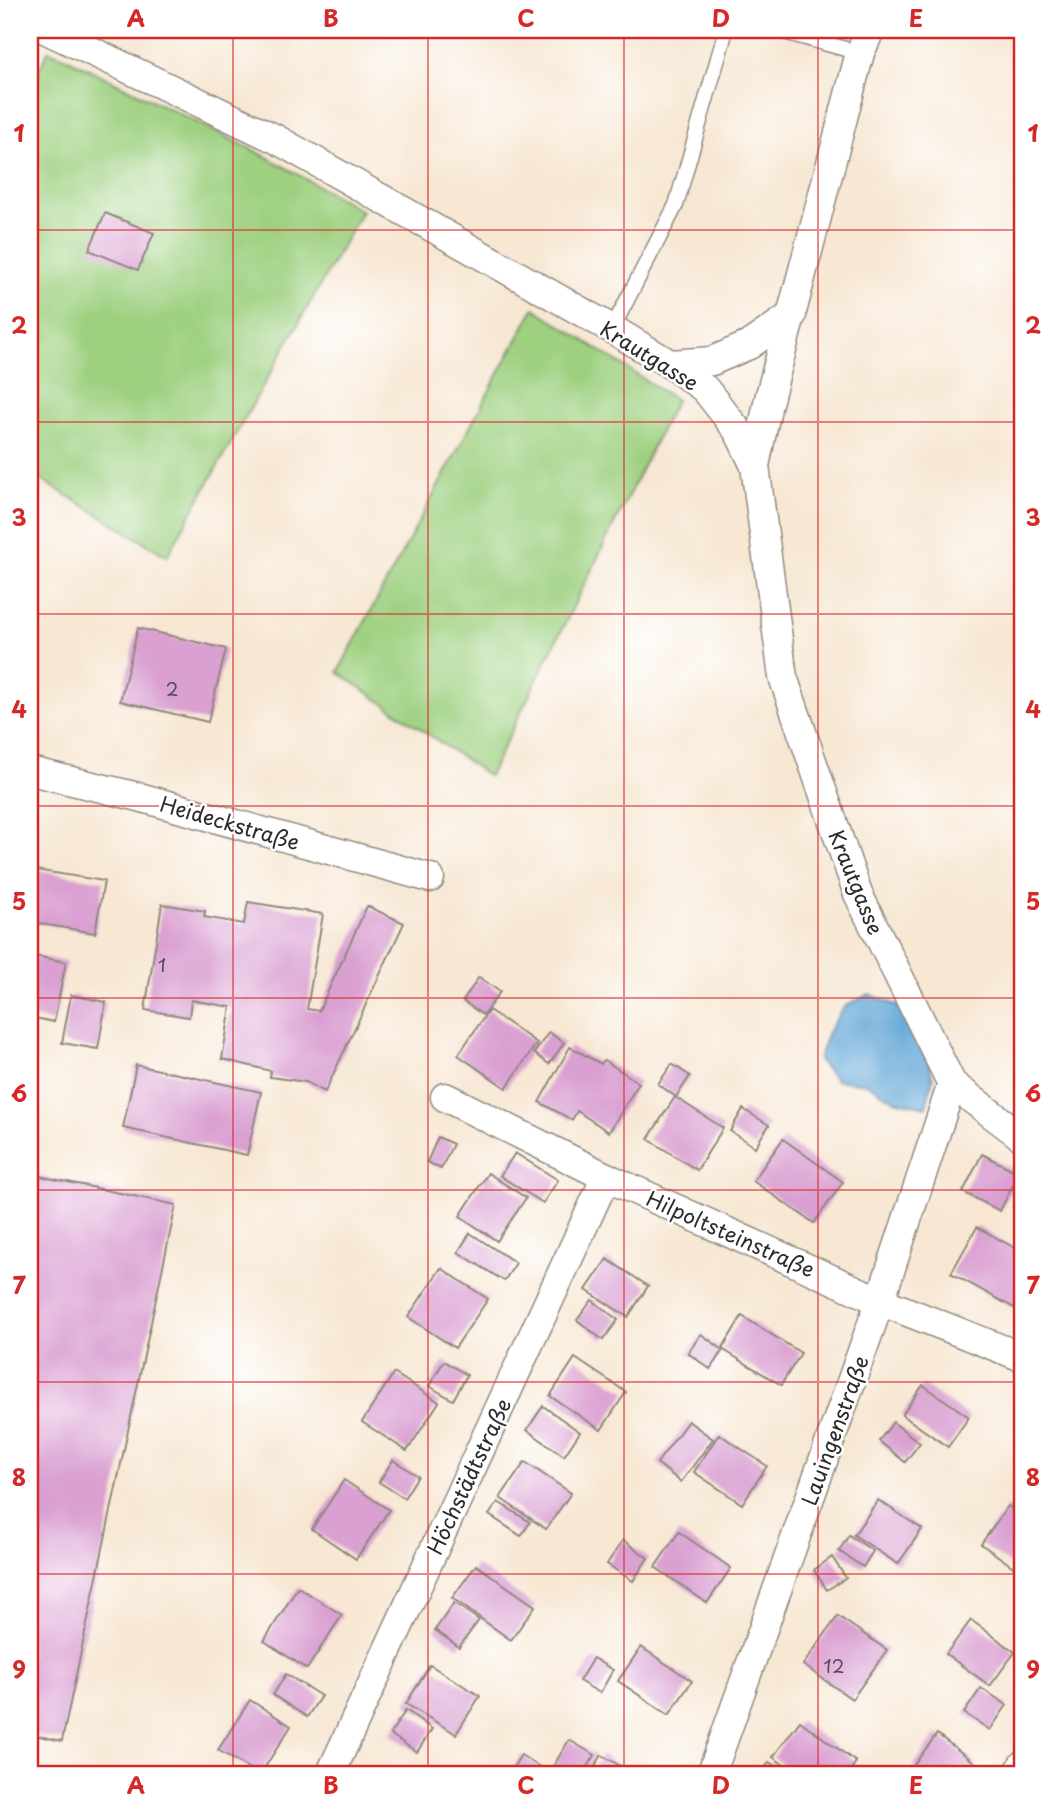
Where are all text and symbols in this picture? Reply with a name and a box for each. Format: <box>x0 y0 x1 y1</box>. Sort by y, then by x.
text: A <box>127 0 145 35</box>
text: B <box>323 0 339 35</box>
text: C <box>517 0 535 35</box>
text: D <box>712 0 730 35</box>
text: E <box>909 0 923 35</box>
text: 1 <box>14 115 25 150</box>
text: 1 <box>1028 115 1039 150</box>
text: 2 <box>11 307 27 342</box>
text: 2 <box>1025 307 1041 342</box>
street label: Krautgasse <box>595 312 705 398</box>
text: 3 <box>11 499 27 534</box>
text: 3 <box>1025 499 1041 534</box>
house number: 2 <box>166 675 178 702</box>
text: 4 <box>11 691 27 726</box>
text: 4 <box>1025 691 1041 726</box>
street label: Heideckstraße <box>156 787 304 857</box>
street label: Krautgasse <box>821 825 893 939</box>
text: 5 <box>12 883 26 918</box>
text: 5 <box>1026 883 1040 918</box>
house number: 1 <box>158 951 166 978</box>
text: 6 <box>11 1075 27 1110</box>
text: 6 <box>1025 1075 1041 1110</box>
street label: Hilpoltsteinstraße <box>642 1182 820 1284</box>
text: 7 <box>12 1267 26 1302</box>
text: 7 <box>1026 1267 1040 1302</box>
street label: Lauingenstraße <box>792 1351 876 1509</box>
street label: Höchstädtstraße <box>418 1393 518 1559</box>
text: 8 <box>12 1459 26 1494</box>
text: 8 <box>1026 1459 1040 1494</box>
text: 9 <box>12 1651 26 1686</box>
text: 9 <box>1026 1651 1040 1686</box>
house number: 12 <box>824 1652 844 1679</box>
text: A <box>127 1767 145 1802</box>
text: B <box>323 1767 339 1802</box>
text: C <box>517 1767 535 1802</box>
text: D <box>712 1767 730 1802</box>
text: E <box>909 1767 923 1802</box>

